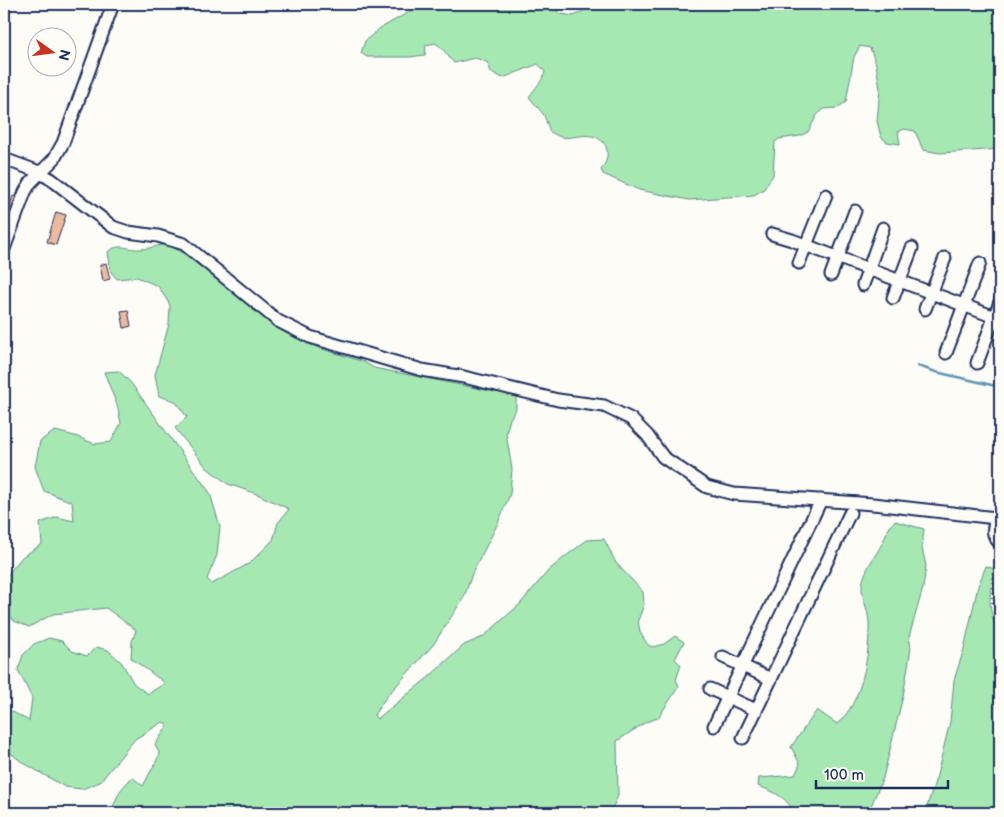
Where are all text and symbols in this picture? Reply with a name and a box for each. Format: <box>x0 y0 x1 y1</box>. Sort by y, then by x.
north arrow <box>28 28 78 78</box>
text: N <box>55 48 74 62</box>
scale bar <box>816 757 949 789</box>
text: 100 m <box>824 766 864 785</box>

